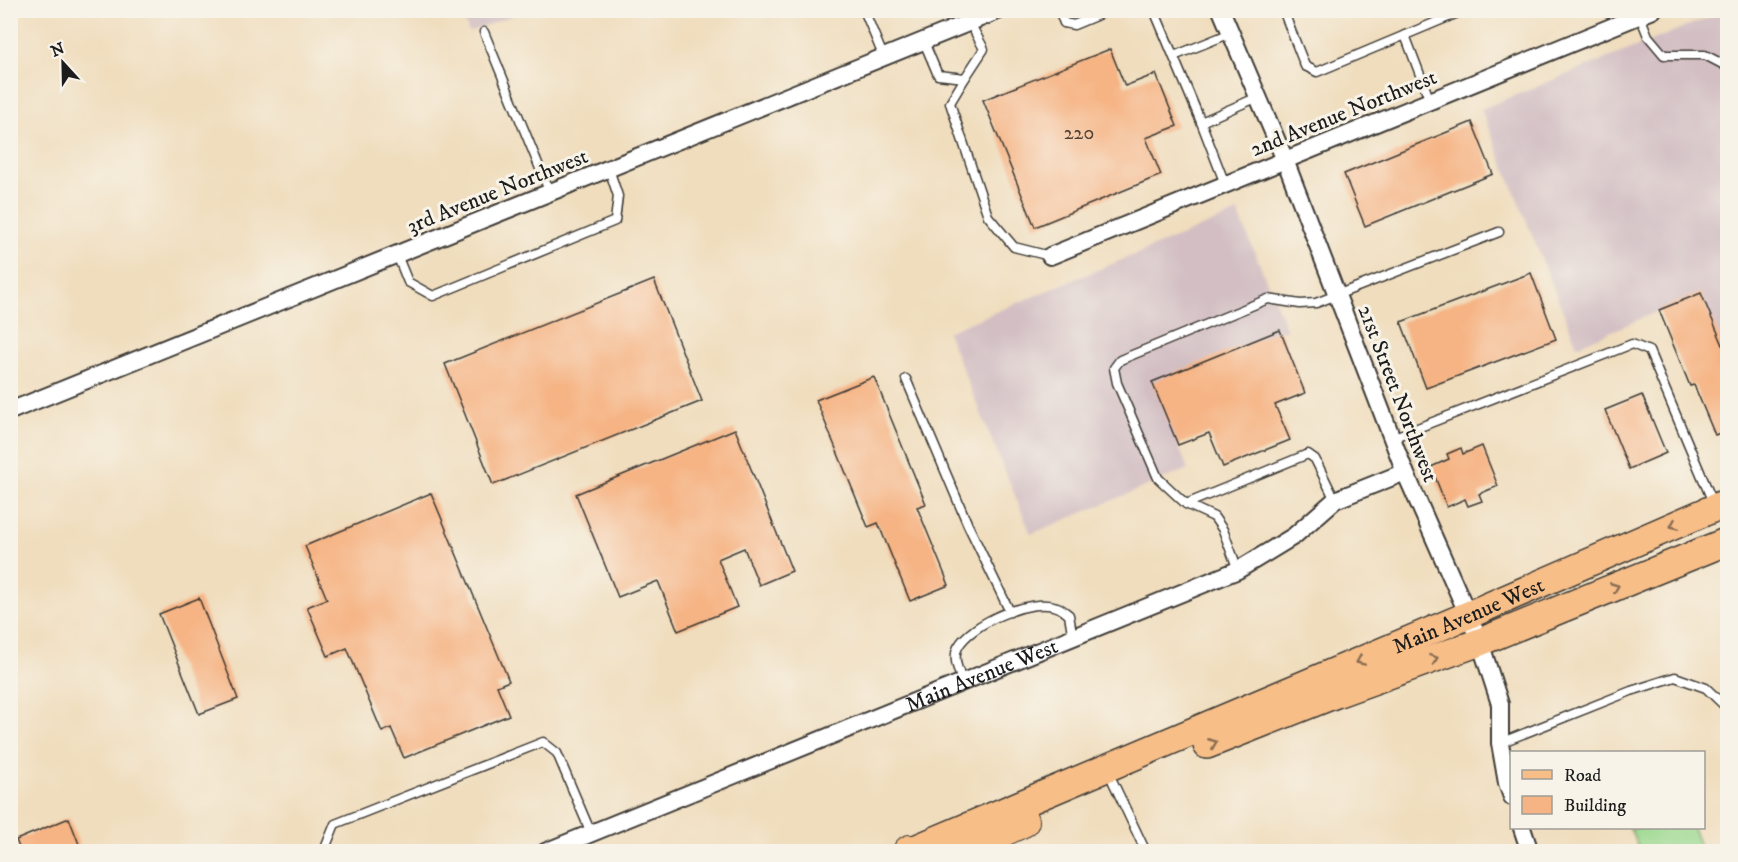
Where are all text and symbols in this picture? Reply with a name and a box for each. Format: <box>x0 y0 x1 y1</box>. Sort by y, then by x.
north arrow <box>33 33 93 93</box>
text: N <box>48 38 68 62</box>
street label: 2nd Avenue Northwest <box>1246 64 1441 163</box>
house number: 220 <box>1064 121 1094 146</box>
street label: 3rd Avenue Northwest <box>403 143 592 240</box>
street label: 21st Street Northwest <box>1351 301 1444 486</box>
one-way arrow <box>1669 518 1680 530</box>
street label: Main Avenue West <box>1389 572 1549 660</box>
one-way arrow <box>1609 582 1620 594</box>
street label: Main Avenue West <box>902 633 1062 719</box>
one-way arrow <box>1428 653 1439 666</box>
one-way arrow <box>1355 654 1366 666</box>
one-way arrow <box>1206 738 1217 750</box>
legend <box>1510 751 1705 829</box>
text: Road <box>1564 765 1601 787</box>
text: Building <box>1564 795 1626 817</box>

